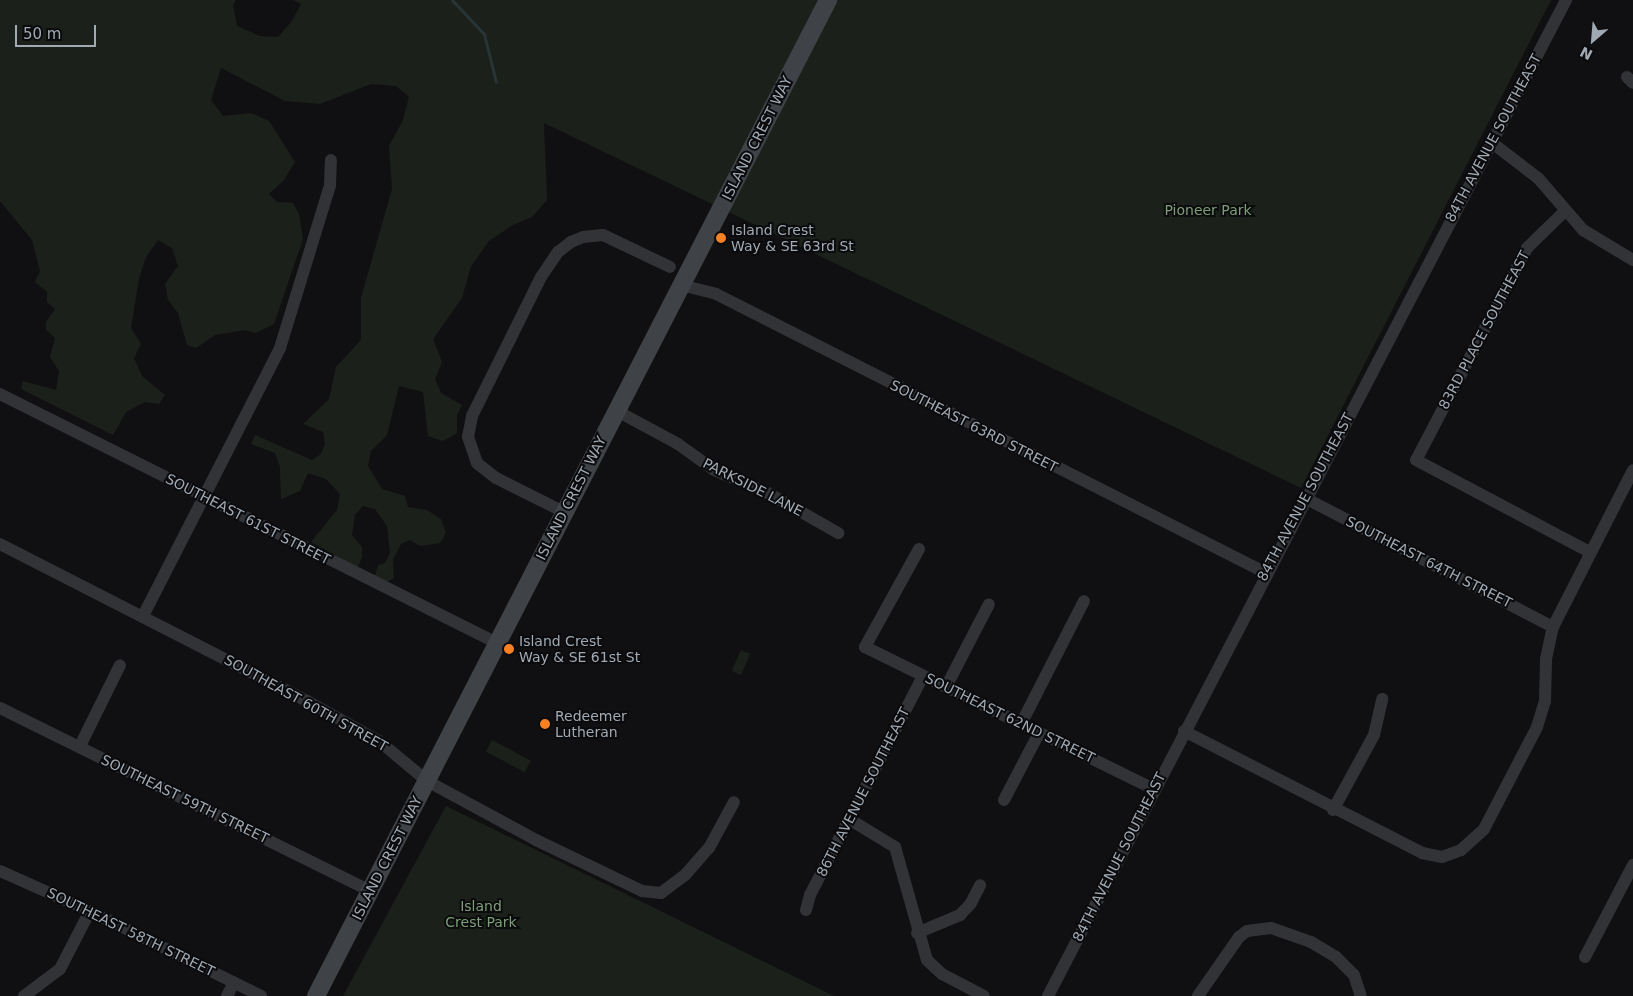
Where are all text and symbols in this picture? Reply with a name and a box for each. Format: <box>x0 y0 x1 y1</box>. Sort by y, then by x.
scale bar <box>18 15 99 47</box>
north arrow <box>1568 15 1618 65</box>
text: 50 m <box>23 25 61 43</box>
text: N <box>1577 44 1595 63</box>
street label: 84TH AVENUE SOUTHEAST <box>1442 51 1544 225</box>
street label: ISLAND CREST WAY <box>718 73 796 203</box>
park label: Pioneer Park <box>1164 202 1252 218</box>
place label: Island Crest Way & SE 63rd St <box>731 222 854 254</box>
marker: Island Crest Way & SE 63rd St <box>715 232 727 244</box>
street label: 83RD PLACE SOUTHEAST <box>1435 248 1533 412</box>
street label: SOUTHEAST 63RD STREET <box>887 376 1061 476</box>
street label: 84TH AVENUE SOUTHEAST <box>1254 410 1356 584</box>
street label: ISLAND CREST WAY <box>532 433 610 563</box>
street label: PARKSIDE LANE <box>700 455 806 519</box>
street label: SOUTHEAST 61ST STREET <box>163 470 333 568</box>
street label: SOUTHEAST 64TH STREET <box>1343 513 1515 611</box>
place label: Island Crest Way & SE 61st St <box>519 633 640 666</box>
marker: Island Crest Way & SE 61st St <box>503 643 515 655</box>
street label: SOUTHEAST 60TH STREET <box>221 651 391 755</box>
street label: SOUTHEAST 62ND STREET <box>923 670 1097 766</box>
street label: 86TH AVENUE SOUTHEAST <box>813 705 913 879</box>
place label: Redeemer Lutheran <box>555 708 627 740</box>
marker: Redeemer Lutheran <box>539 718 551 730</box>
street label: SOUTHEAST 59TH STREET <box>98 751 272 847</box>
street label: 84TH AVENUE SOUTHEAST <box>1069 770 1169 944</box>
street label: ISLAND CREST WAY <box>348 793 426 923</box>
street label: SOUTHEAST 58TH STREET <box>44 884 218 980</box>
park label: Island Crest Park <box>445 898 517 930</box>

